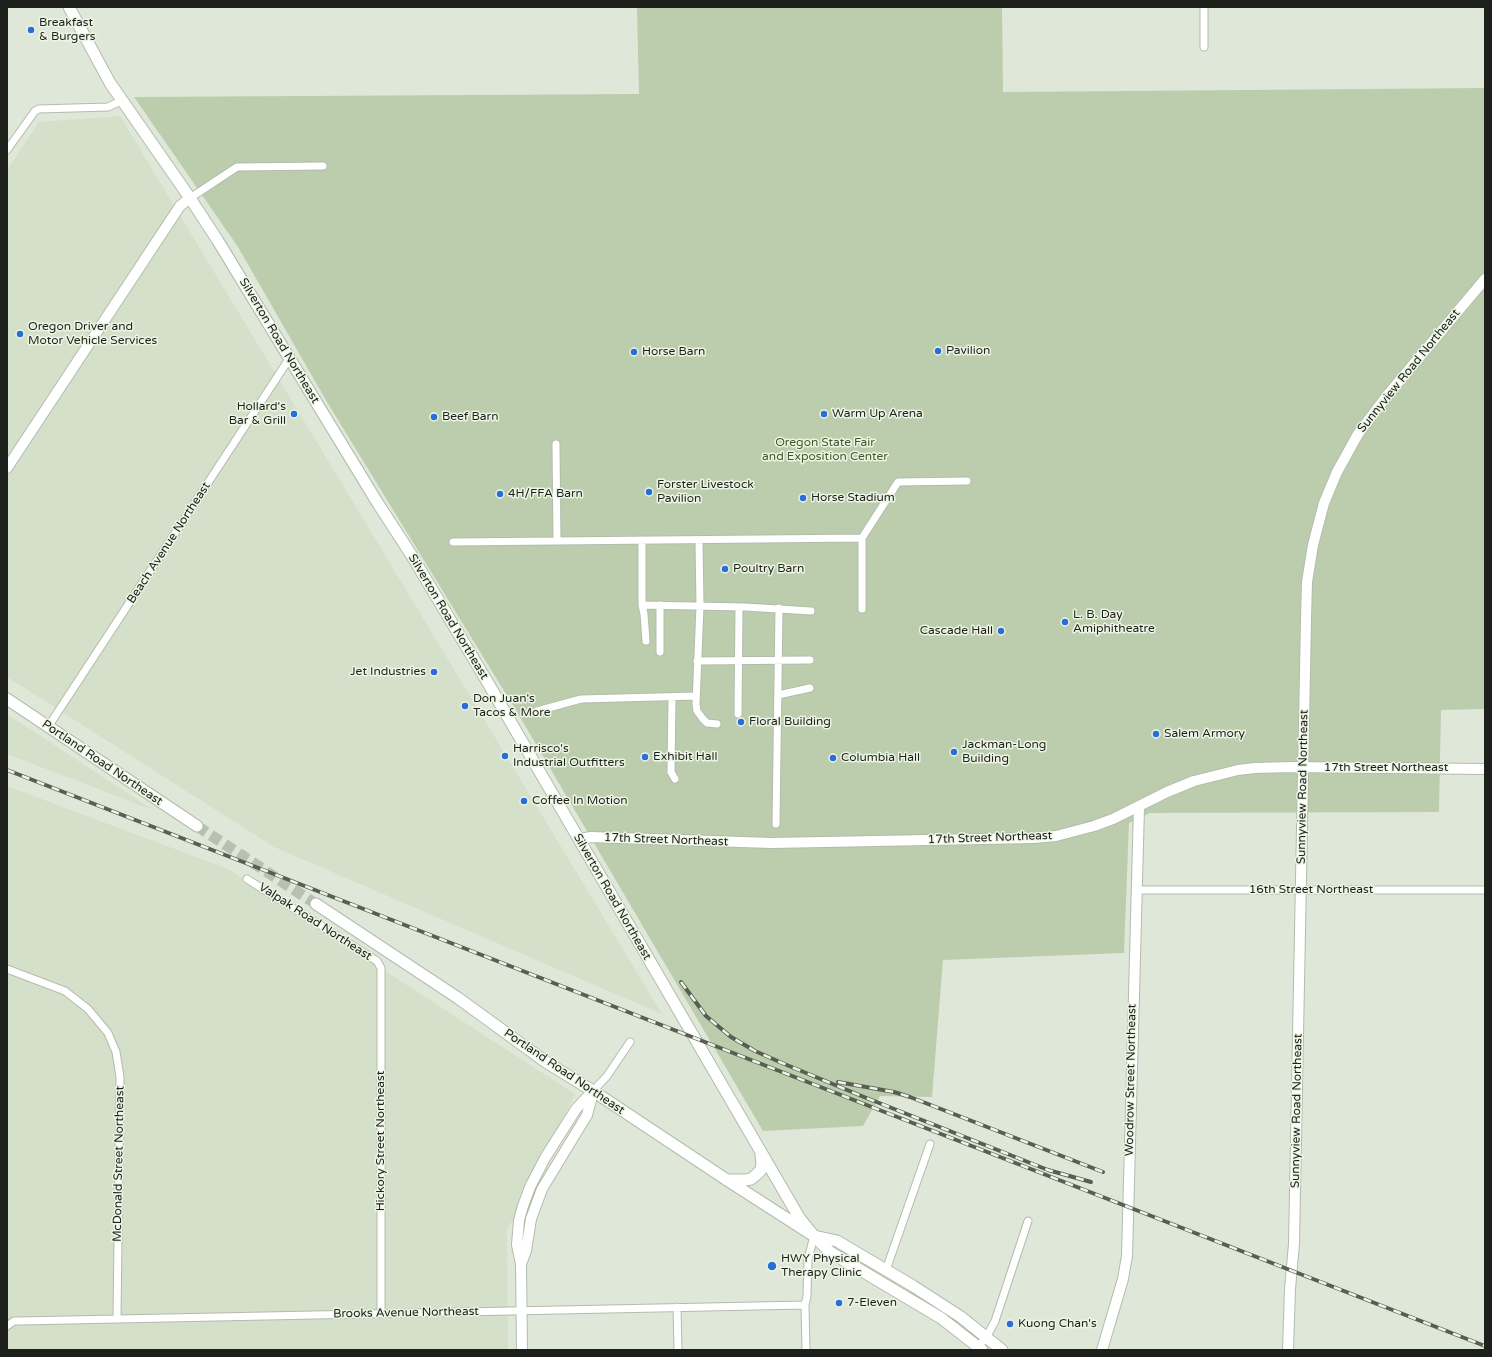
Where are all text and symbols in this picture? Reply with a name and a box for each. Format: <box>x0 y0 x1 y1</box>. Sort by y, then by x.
place label: Breakfast & Burgers <box>39 16 96 44</box>
marker: Breakfast & Burgers <box>26 25 36 35</box>
street label: Silverton Road Northeast <box>236 276 322 406</box>
street label: Sunnyview Road Northeast <box>1355 306 1463 436</box>
place label: Oregon Driver and Motor Vehicle Services <box>28 320 157 348</box>
marker: Oregon Driver and Motor Vehicle Services <box>15 329 25 339</box>
place label: Pavilion <box>946 344 990 358</box>
place label: Horse Barn <box>642 345 705 359</box>
marker: Pavilion <box>933 346 943 356</box>
marker: Horse Barn <box>629 347 639 357</box>
place label: Hollard's Bar & Grill <box>229 400 286 428</box>
place label: Warm Up Arena <box>832 407 923 421</box>
marker: Hollard's Bar & Grill <box>289 409 299 419</box>
marker: Warm Up Arena <box>819 409 829 419</box>
place label: Beef Barn <box>442 410 499 424</box>
marker: Beef Barn <box>429 412 439 422</box>
park label: Oregon State Fair and Exposition Center <box>762 436 888 464</box>
place label: Forster Livestock Pavilion <box>657 478 754 506</box>
street label: Beach Avenue Northeast <box>124 480 214 606</box>
place label: 4H/FFA Barn <box>508 487 583 501</box>
marker: Forster Livestock Pavilion <box>644 487 654 497</box>
marker: 4H/FFA Barn <box>495 489 505 499</box>
place label: Horse Stadium <box>811 491 895 505</box>
marker: Horse Stadium <box>798 493 808 503</box>
street label: Silverton Road Northeast <box>405 552 491 682</box>
place label: Poultry Barn <box>733 562 804 576</box>
marker: Poultry Barn <box>720 564 730 574</box>
place label: L. B. Day Amiphitheatre <box>1073 608 1155 636</box>
marker: L. B. Day Amiphitheatre <box>1060 617 1070 627</box>
place label: Cascade Hall <box>920 624 993 638</box>
marker: Cascade Hall <box>996 626 1006 636</box>
place label: Jet Industries <box>350 665 426 679</box>
marker: Jet Industries <box>429 667 439 677</box>
place label: Don Juan's Tacos & More <box>473 692 550 720</box>
marker: Don Juan's Tacos & More <box>460 701 470 711</box>
street label: Sunnyview Road Northeast <box>1294 710 1312 864</box>
place label: Floral Building <box>749 715 831 729</box>
street label: Portland Road Northeast <box>39 717 165 809</box>
marker: Floral Building <box>736 717 746 727</box>
place label: Salem Armory <box>1164 727 1245 741</box>
marker: Salem Armory <box>1151 729 1161 739</box>
place label: Jackman-Long Building <box>962 738 1046 766</box>
place label: Harrisco's Industrial Outfitters <box>513 742 625 770</box>
marker: Jackman-Long Building <box>949 747 959 757</box>
place label: Exhibit Hall <box>653 750 717 764</box>
marker: Harrisco's Industrial Outfitters <box>500 751 510 761</box>
place label: Columbia Hall <box>841 751 920 765</box>
marker: Exhibit Hall <box>640 752 650 762</box>
marker: Columbia Hall <box>828 753 838 763</box>
street label: 17th Street Northeast <box>1324 761 1448 775</box>
place label: Coffee In Motion <box>532 794 628 808</box>
marker: Coffee In Motion <box>519 796 529 806</box>
street label: 17th Street Northeast <box>927 829 1053 847</box>
street label: Silverton Road Northeast <box>570 831 654 963</box>
street label: 17th Street Northeast <box>603 831 729 849</box>
street label: Valpak Road Northeast <box>256 880 374 964</box>
street label: 16th Street Northeast <box>1249 883 1373 897</box>
street label: Woodrow Street Northeast <box>1122 1004 1140 1156</box>
street label: Portland Road Northeast <box>501 1026 627 1118</box>
street label: Sunnyview Road Northeast <box>1288 1034 1306 1188</box>
street label: Hickory Street Northeast <box>374 1071 388 1211</box>
street label: McDonald Street Northeast <box>110 1086 128 1242</box>
place label: HWY Physical Therapy Clinic <box>781 1252 862 1280</box>
marker: HWY Physical Therapy Clinic <box>766 1260 778 1272</box>
place label: 7-Eleven <box>847 1296 897 1310</box>
marker: 7-Eleven <box>834 1298 844 1308</box>
street label: Brooks Avenue Northeast <box>333 1305 479 1321</box>
place label: Kuong Chan's <box>1018 1317 1097 1331</box>
marker: Kuong Chan's <box>1005 1319 1015 1329</box>

